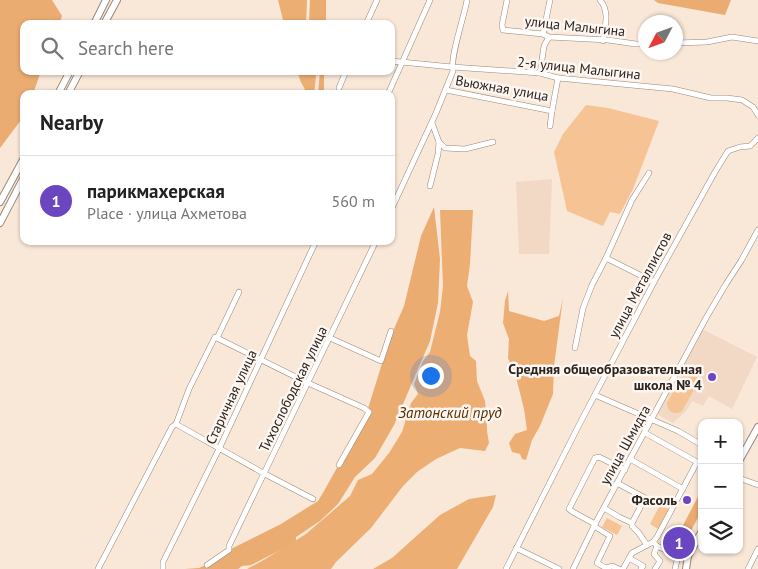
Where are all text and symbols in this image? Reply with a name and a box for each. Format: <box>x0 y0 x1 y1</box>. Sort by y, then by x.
street label: улица Малыгина <box>524 12 626 40</box>
north arrow <box>638 15 683 60</box>
search box <box>20 20 395 75</box>
icon: search <box>38 34 66 62</box>
text: Search here <box>78 36 174 60</box>
street label: 2-я улица Малыгина <box>516 53 642 83</box>
street label: Вьюжная улица <box>454 71 550 105</box>
text: Nearby <box>40 109 103 136</box>
text: парикмахерская <box>87 179 225 203</box>
text: 1 <box>51 191 61 211</box>
text: 560 m <box>332 191 375 211</box>
text: Place · улица Ахметова <box>87 203 247 223</box>
street label: улица Металлистов <box>604 229 676 341</box>
street label: Тихослободская улица <box>255 323 331 455</box>
street label: Старичная улица <box>201 347 261 447</box>
place label: Средняя общеобразовательная школа № 4 <box>508 360 702 394</box>
your location <box>418 363 444 389</box>
marker: Средняя общеобразовательная школа № 4 <box>706 371 718 383</box>
street label: улица Шмидта <box>596 402 654 488</box>
water label: Затонский пруд <box>398 403 502 422</box>
map controls <box>698 419 743 554</box>
button: + <box>698 419 743 464</box>
button: − <box>698 464 743 509</box>
place label: Фасоль <box>631 491 677 509</box>
marker: Фасоль <box>681 494 693 506</box>
button: layers <box>698 509 743 554</box>
pin: 1 <box>663 524 695 562</box>

